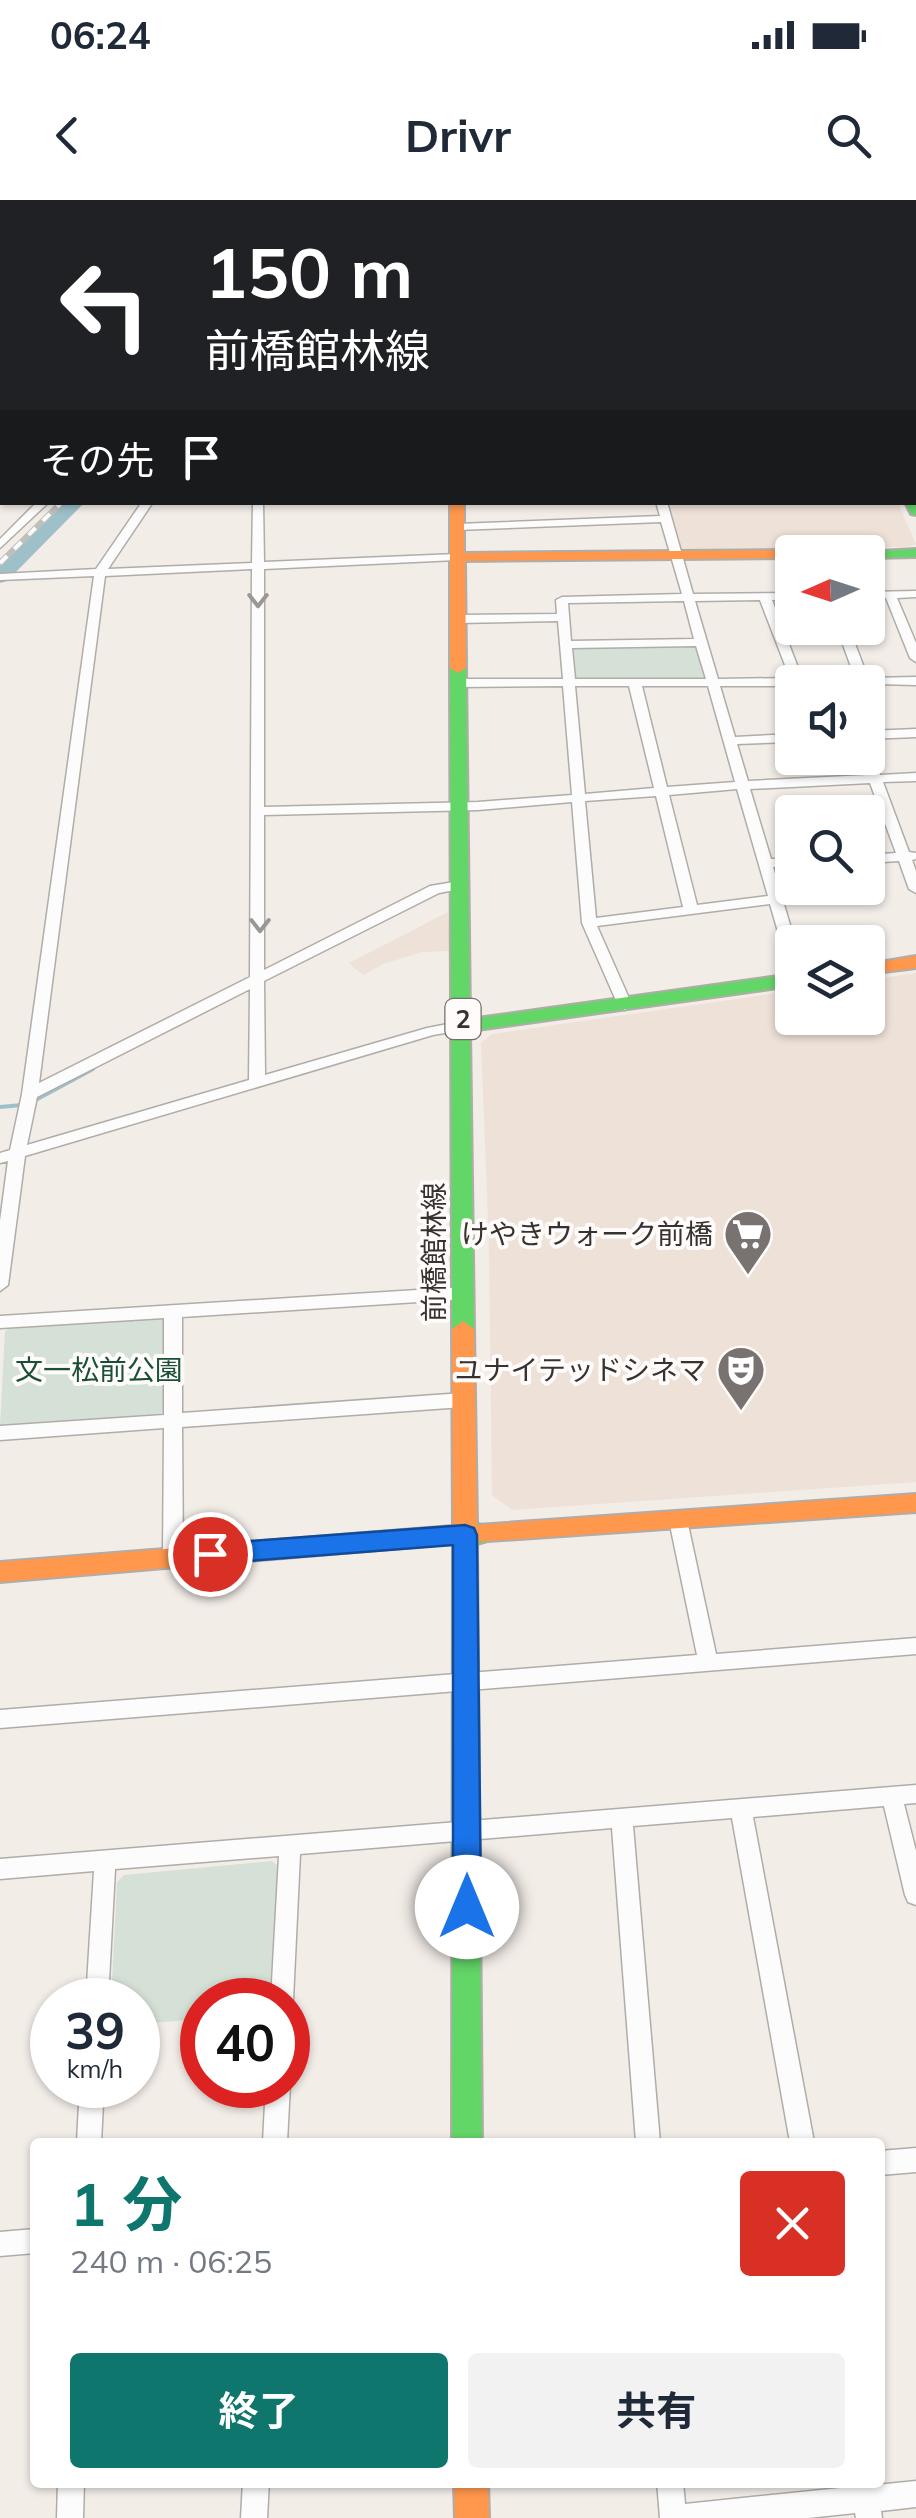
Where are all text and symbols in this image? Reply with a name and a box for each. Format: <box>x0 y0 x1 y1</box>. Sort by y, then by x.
text: 06:24 <box>50 11 151 59</box>
text: Drivr <box>405 107 511 163</box>
icon: back <box>40 108 95 163</box>
icon: search <box>821 108 876 163</box>
text: 150 m <box>205 228 413 316</box>
icon: left <box>40 240 170 370</box>
text: 前橋館林線 <box>205 322 430 378</box>
icon: arrive <box>174 430 229 485</box>
text: その先 <box>40 436 154 484</box>
north arrow <box>775 535 885 645</box>
map controls <box>775 535 885 1035</box>
one-way arrow <box>247 592 269 608</box>
button: sound <box>775 665 885 775</box>
button: search <box>775 795 885 905</box>
one-way arrow <box>249 918 271 933</box>
button: layers <box>775 925 885 1035</box>
road number: 2 <box>446 999 480 1039</box>
street label: 前橋館林線 <box>416 1182 451 1322</box>
supermarket icon: けやきウォーク前橋 <box>722 1208 774 1276</box>
place label: けやきウォーク前橋 <box>461 1216 713 1251</box>
theatre icon: ユナイテッドシネマ <box>715 1344 767 1412</box>
park label: 文一松前公園 <box>15 1352 183 1387</box>
place label: ユナイテッドシネマ <box>455 1352 706 1387</box>
pin <box>168 1512 253 1597</box>
icon: arrive <box>183 1527 238 1582</box>
position arrow <box>415 1855 519 1959</box>
speed limit sign: 40 <box>180 1978 310 2108</box>
text: 39 <box>65 1999 125 2062</box>
text: km/h <box>67 2053 123 2084</box>
text: 1 分 <box>70 2166 182 2241</box>
button: close <box>740 2171 845 2276</box>
text: 240 m · 06:25 <box>70 2241 272 2281</box>
button: 終了 <box>70 2353 448 2468</box>
button: 共有 <box>468 2353 845 2468</box>

